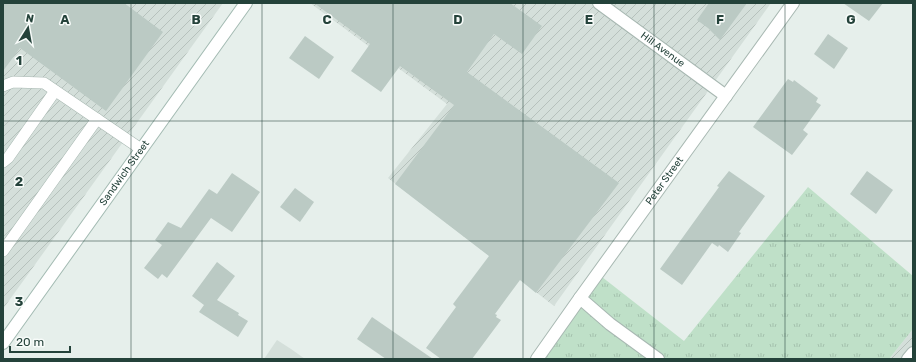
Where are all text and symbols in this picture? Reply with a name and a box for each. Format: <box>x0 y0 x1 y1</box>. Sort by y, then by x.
north arrow <box>8 8 48 48</box>
text: N <box>25 12 35 26</box>
text: A <box>60 12 70 27</box>
text: B <box>191 12 201 27</box>
text: C <box>322 12 332 27</box>
text: D <box>453 12 463 27</box>
text: E <box>585 12 593 27</box>
text: F <box>716 12 724 27</box>
text: G <box>846 12 856 27</box>
street label: Hill Avenue <box>638 30 687 70</box>
text: 1 <box>16 53 22 68</box>
street label: Sandwich Street <box>97 138 152 208</box>
street label: Peter Street <box>643 154 686 207</box>
text: 2 <box>15 174 23 189</box>
text: 3 <box>15 294 24 309</box>
scale bar <box>10 328 70 354</box>
text: 20 m <box>16 335 44 349</box>

